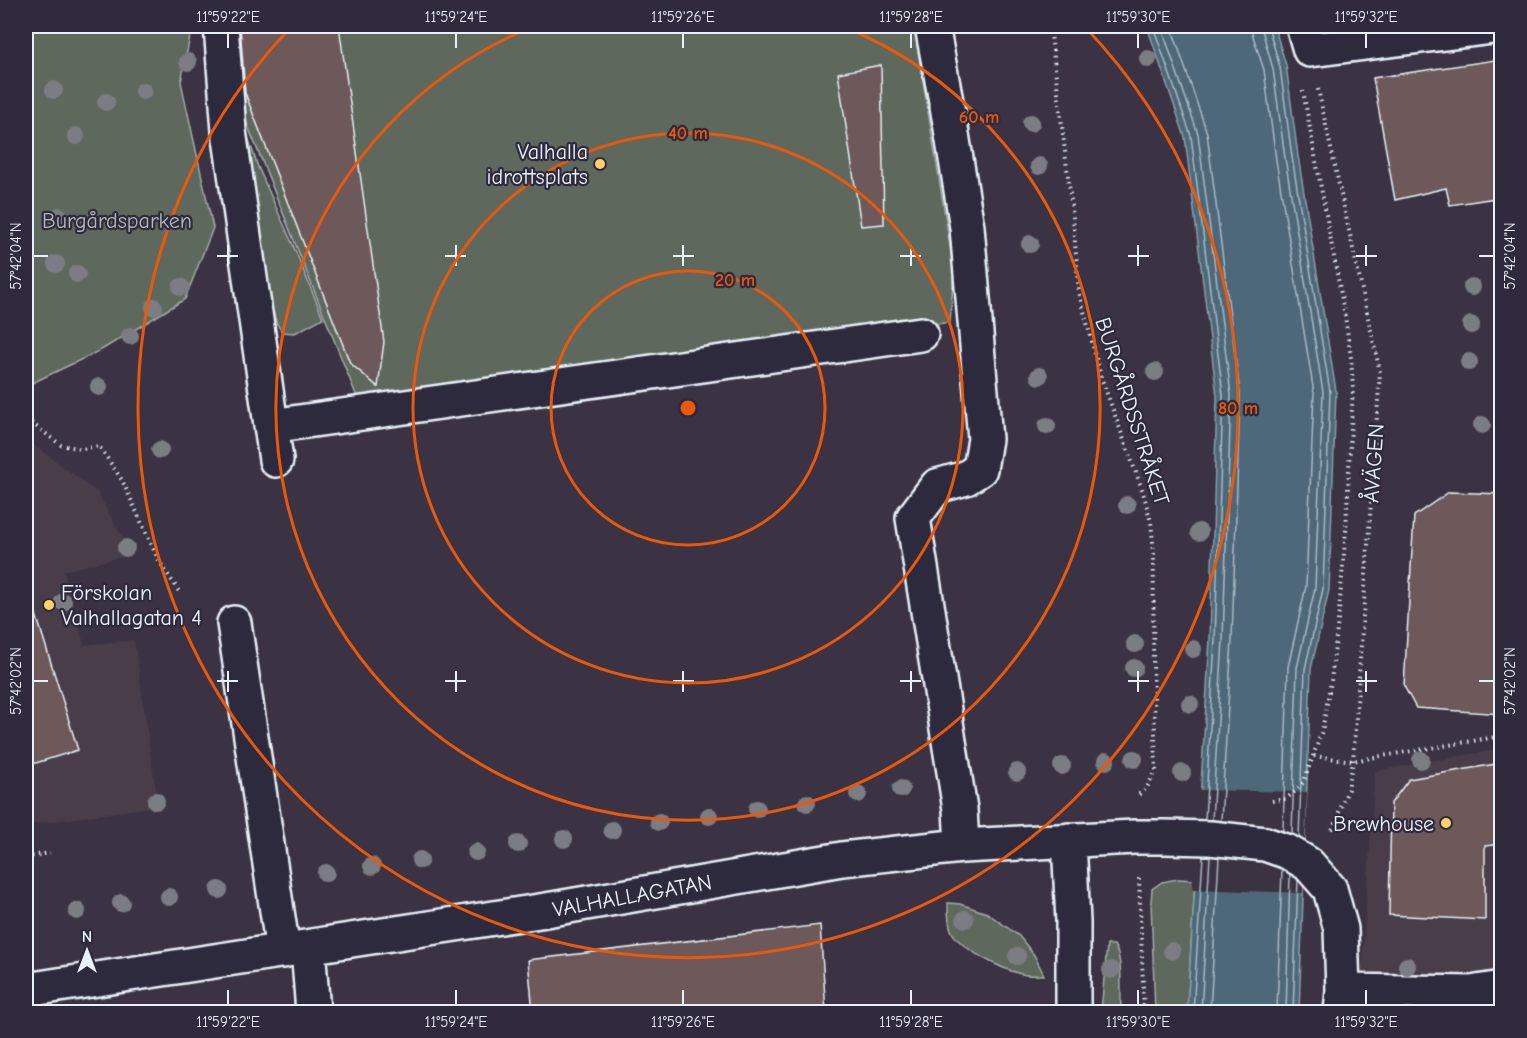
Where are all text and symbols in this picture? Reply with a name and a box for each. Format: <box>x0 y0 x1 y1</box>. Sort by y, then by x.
text: 11°59'22"E <box>196 8 260 26</box>
text: 11°59'24"E <box>425 8 487 26</box>
text: 11°59'26"E <box>651 8 715 26</box>
text: 11°59'28"E <box>879 8 943 26</box>
text: 11°59'30"E <box>1106 8 1170 26</box>
text: 11°59'32"E <box>1334 8 1398 26</box>
text: 60 m <box>959 107 999 128</box>
text: 40 m <box>668 123 708 144</box>
place label: Valhalla idrottsplats <box>487 139 588 190</box>
marker: Valhalla idrottsplats <box>593 157 607 171</box>
park label: Burgårdsparken <box>42 208 192 234</box>
text: 57°42'04"N <box>7 222 25 290</box>
text: 57°42'04"N <box>1501 222 1519 290</box>
text: 20 m <box>715 270 755 291</box>
street label: BURGÅRDSSTRÅKET <box>1089 313 1177 509</box>
centre of rings <box>678 398 698 418</box>
text: 80 m <box>1218 398 1258 419</box>
street label: ÅVÄGEN <box>1356 422 1390 504</box>
place label: Förskolan Valhallagatan 4 <box>61 580 202 631</box>
marker: Förskolan Valhallagatan 4 <box>42 598 56 612</box>
text: 57°42'02"N <box>7 647 25 715</box>
text: 57°42'02"N <box>1501 647 1519 715</box>
place label: Brewhouse <box>1333 811 1434 837</box>
marker: Brewhouse <box>1439 816 1453 830</box>
street label: VALHALLAGATAN <box>550 869 714 923</box>
north arrow <box>57 921 117 981</box>
text: N <box>82 928 92 946</box>
text: 11°59'22"E <box>196 1013 260 1031</box>
text: 11°59'24"E <box>425 1013 487 1031</box>
text: 11°59'26"E <box>651 1013 715 1031</box>
text: 11°59'28"E <box>879 1013 943 1031</box>
text: 11°59'30"E <box>1106 1013 1170 1031</box>
text: 11°59'32"E <box>1334 1013 1398 1031</box>

